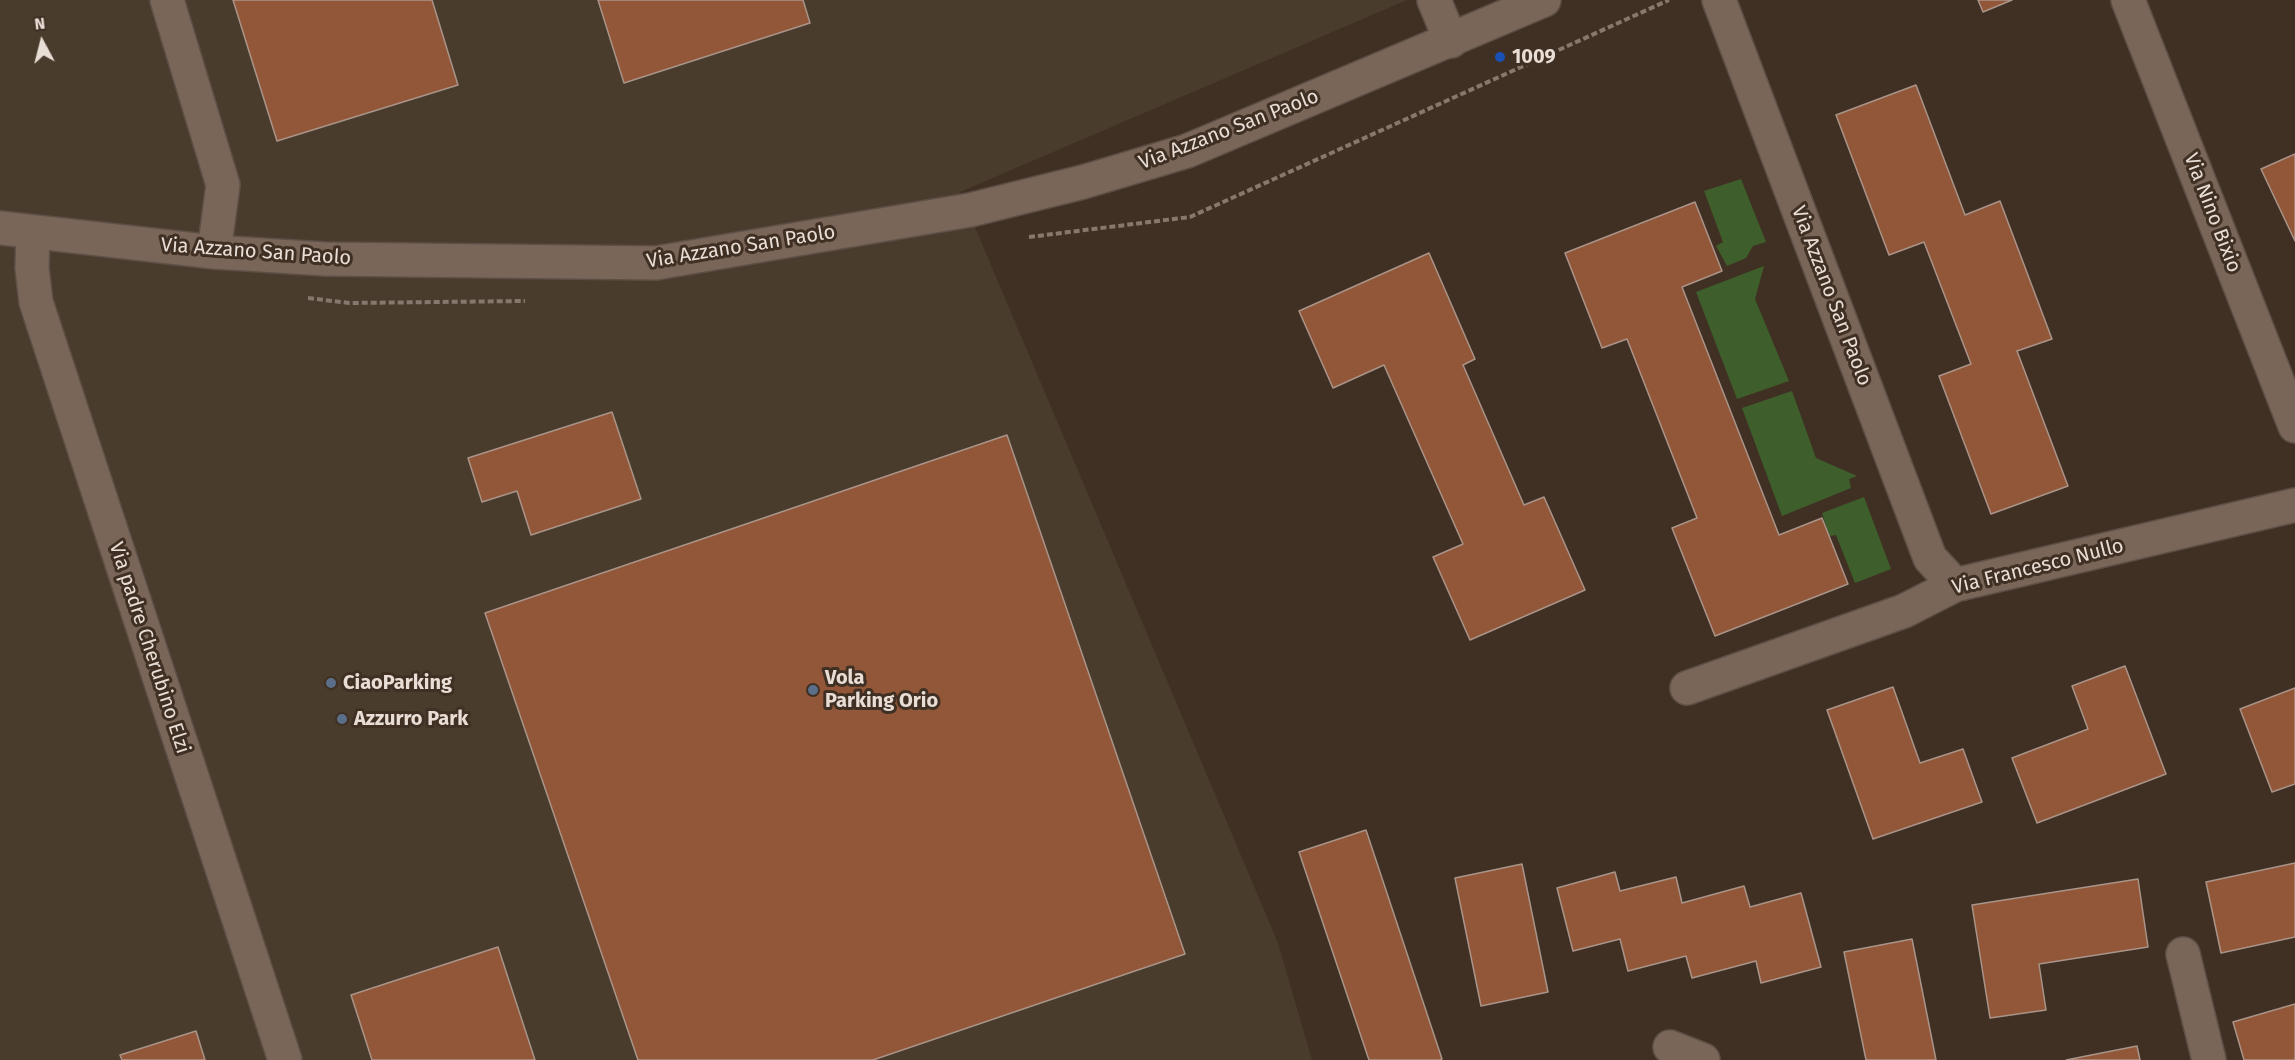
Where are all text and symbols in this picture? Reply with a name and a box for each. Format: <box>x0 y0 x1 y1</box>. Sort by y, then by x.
north arrow <box>12 12 72 72</box>
text: N <box>33 14 46 34</box>
place label: 1009 <box>1512 45 1556 69</box>
marker: 1009 <box>1493 50 1507 64</box>
street label: Via Azzano San Paolo <box>1136 85 1322 175</box>
street label: Via Nino Bixio <box>2178 150 2246 276</box>
street label: Via Azzano San Paolo <box>1786 203 1876 389</box>
street label: Via Azzano San Paolo <box>645 220 837 274</box>
street label: Via Azzano San Paolo <box>160 233 352 271</box>
street label: Via Francesco Nullo <box>1950 534 2126 600</box>
street label: Via padre Cherubino Elzi <box>103 539 195 757</box>
place label: Vola Parking Orio <box>825 666 938 713</box>
place label: CiaoParking <box>343 671 452 695</box>
marker: CiaoParking <box>324 676 338 690</box>
marker: Vola Parking Orio <box>806 683 820 697</box>
place label: Azzurro Park <box>354 707 468 731</box>
marker: Azzurro Park <box>335 712 349 726</box>

